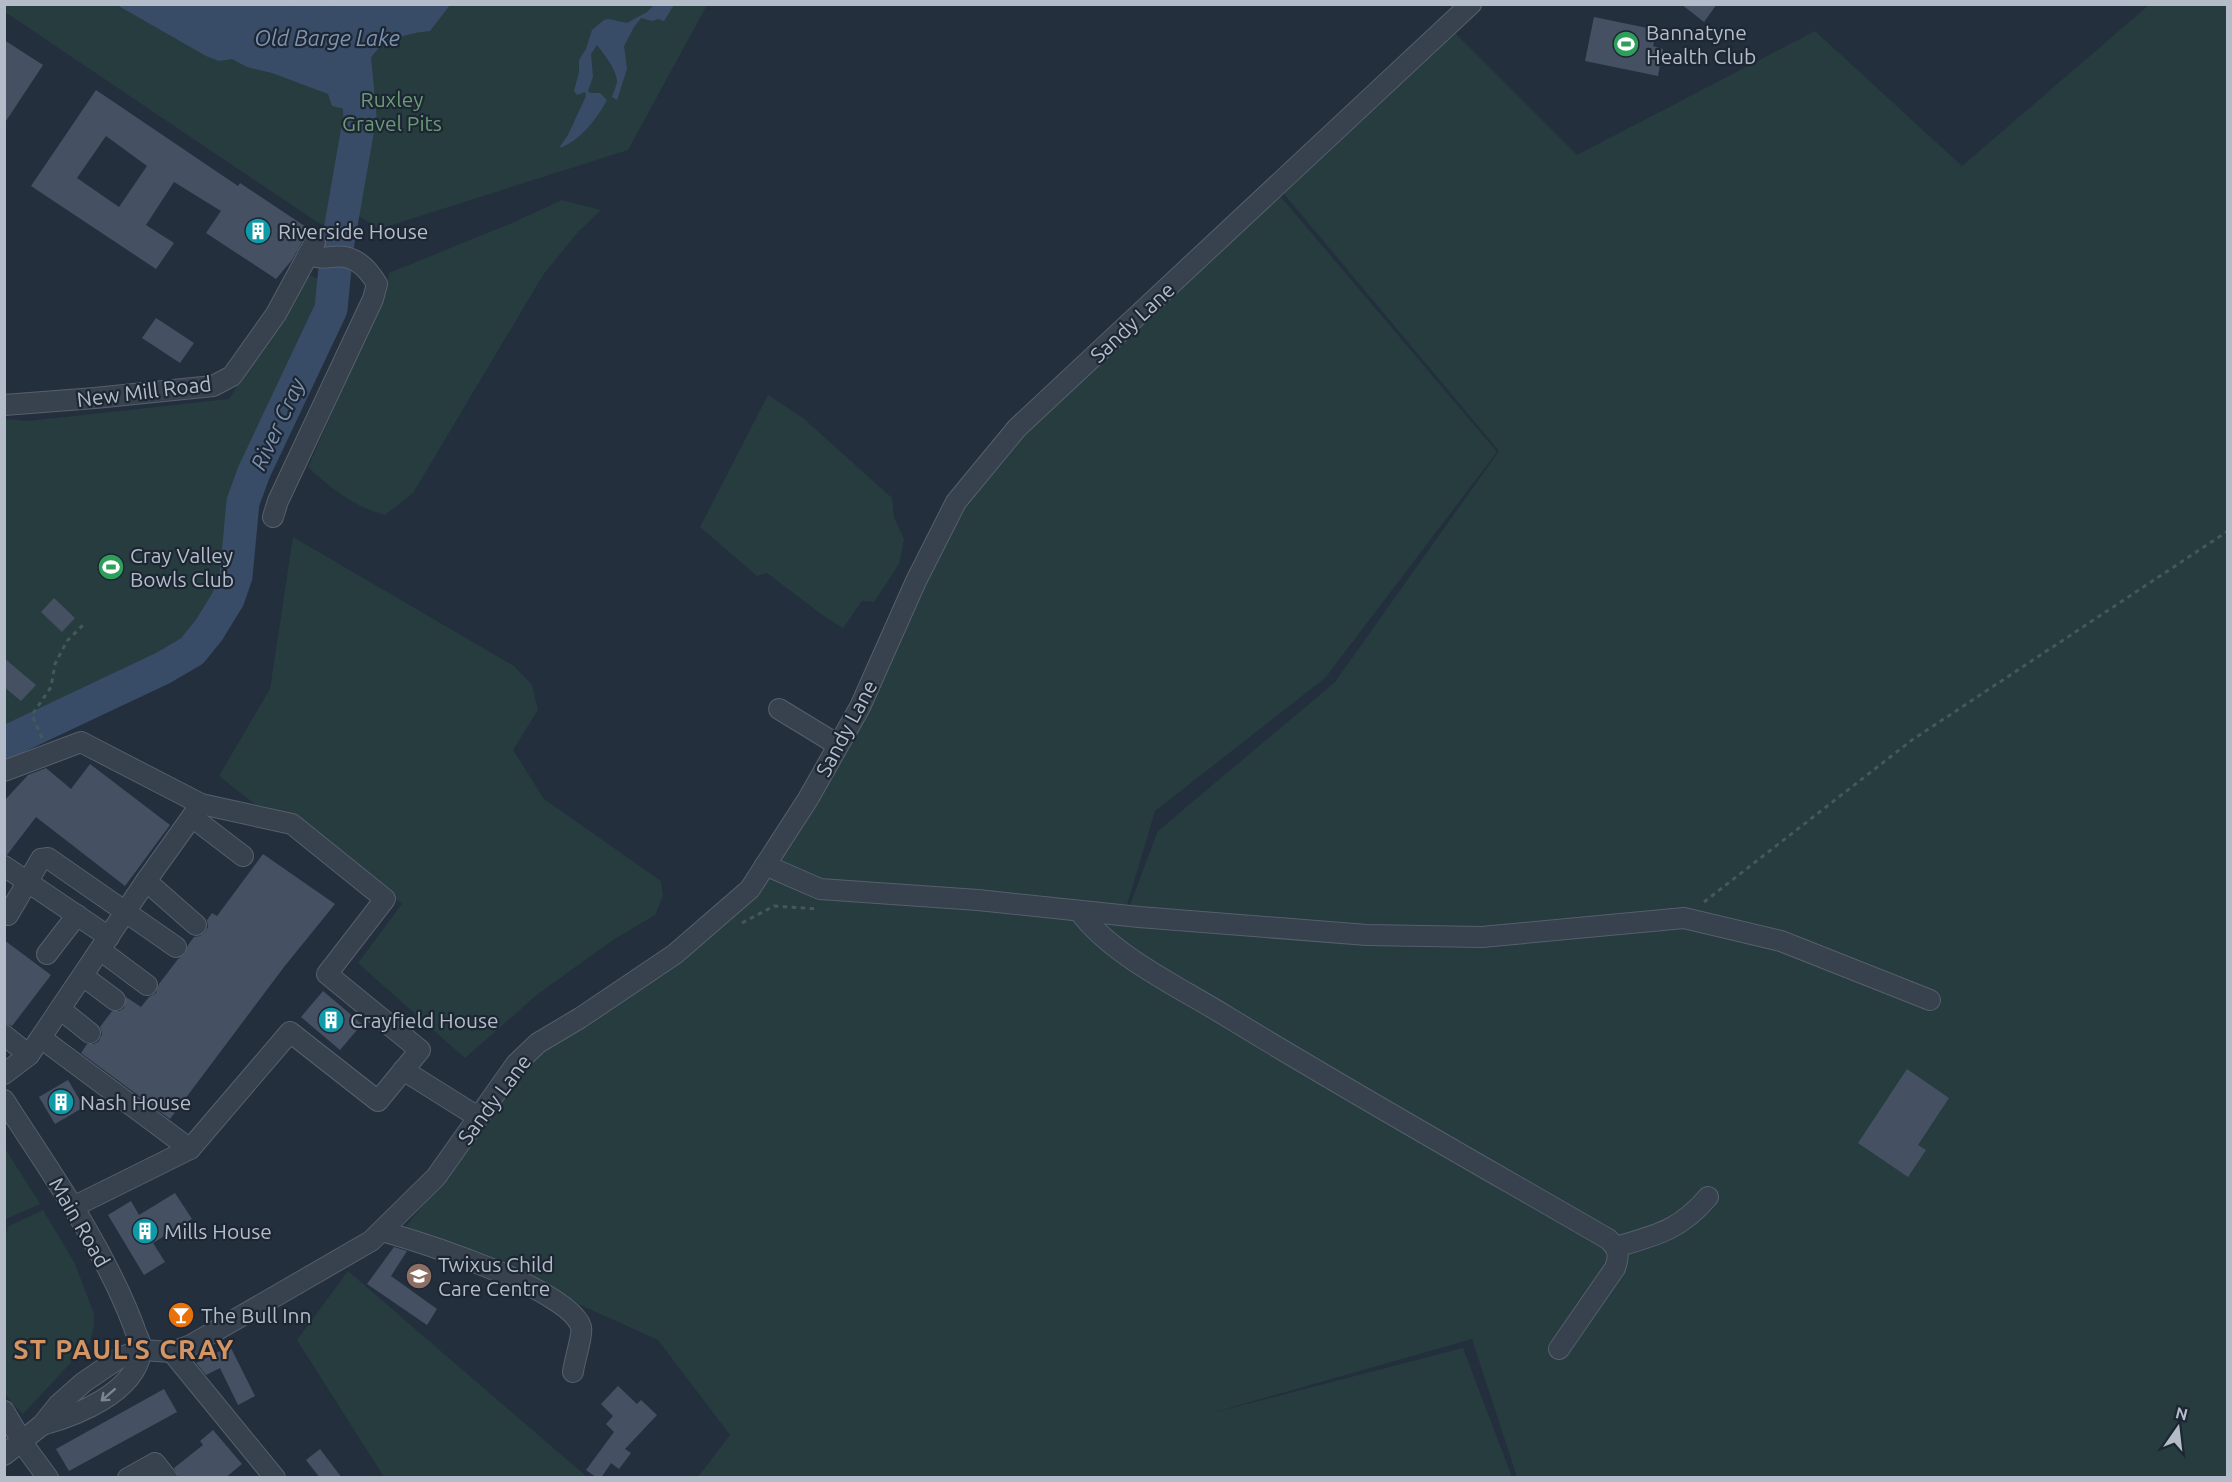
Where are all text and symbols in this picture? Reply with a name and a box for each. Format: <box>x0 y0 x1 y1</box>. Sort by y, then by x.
place label: Bannatyne Health Club <box>1646 20 1756 68</box>
water label: Old Barge Lake <box>254 25 400 50</box>
sports icon: Bannatyne Health Club <box>1611 29 1641 59</box>
park label: Ruxley Gravel Pits <box>342 87 442 135</box>
building icon: Riverside House <box>243 216 273 246</box>
place label: Riverside House <box>278 219 428 243</box>
street label: Sandy Lane <box>1085 277 1179 367</box>
street label: New Mill Road <box>75 371 213 411</box>
water label: River Cray <box>245 374 309 474</box>
place label: Cray Valley Bowls Club <box>130 543 234 591</box>
sports icon: Cray Valley Bowls Club <box>96 552 126 582</box>
street label: Sandy Lane <box>810 676 882 780</box>
building icon: Crayfield House <box>316 1005 346 1035</box>
place label: Crayfield House <box>350 1008 499 1032</box>
street label: Sandy Lane <box>452 1049 536 1149</box>
building icon: Nash House <box>46 1087 76 1117</box>
place label: Nash House <box>80 1090 191 1114</box>
street label: Main Road <box>45 1173 115 1271</box>
building icon: Mills House <box>130 1216 160 1246</box>
place label: Mills House <box>164 1219 272 1243</box>
place label: Twixus Child Care Centre <box>438 1252 554 1300</box>
school or university icon: Twixus Child Care Centre <box>404 1261 434 1291</box>
bar icon: The Bull Inn <box>166 1300 196 1330</box>
place label: The Bull Inn <box>201 1303 312 1327</box>
district label: ST PAUL'S CRAY <box>13 1334 235 1364</box>
one-way arrow <box>100 1389 116 1402</box>
north arrow <box>2148 1398 2208 1458</box>
text: N <box>2174 1403 2190 1424</box>

